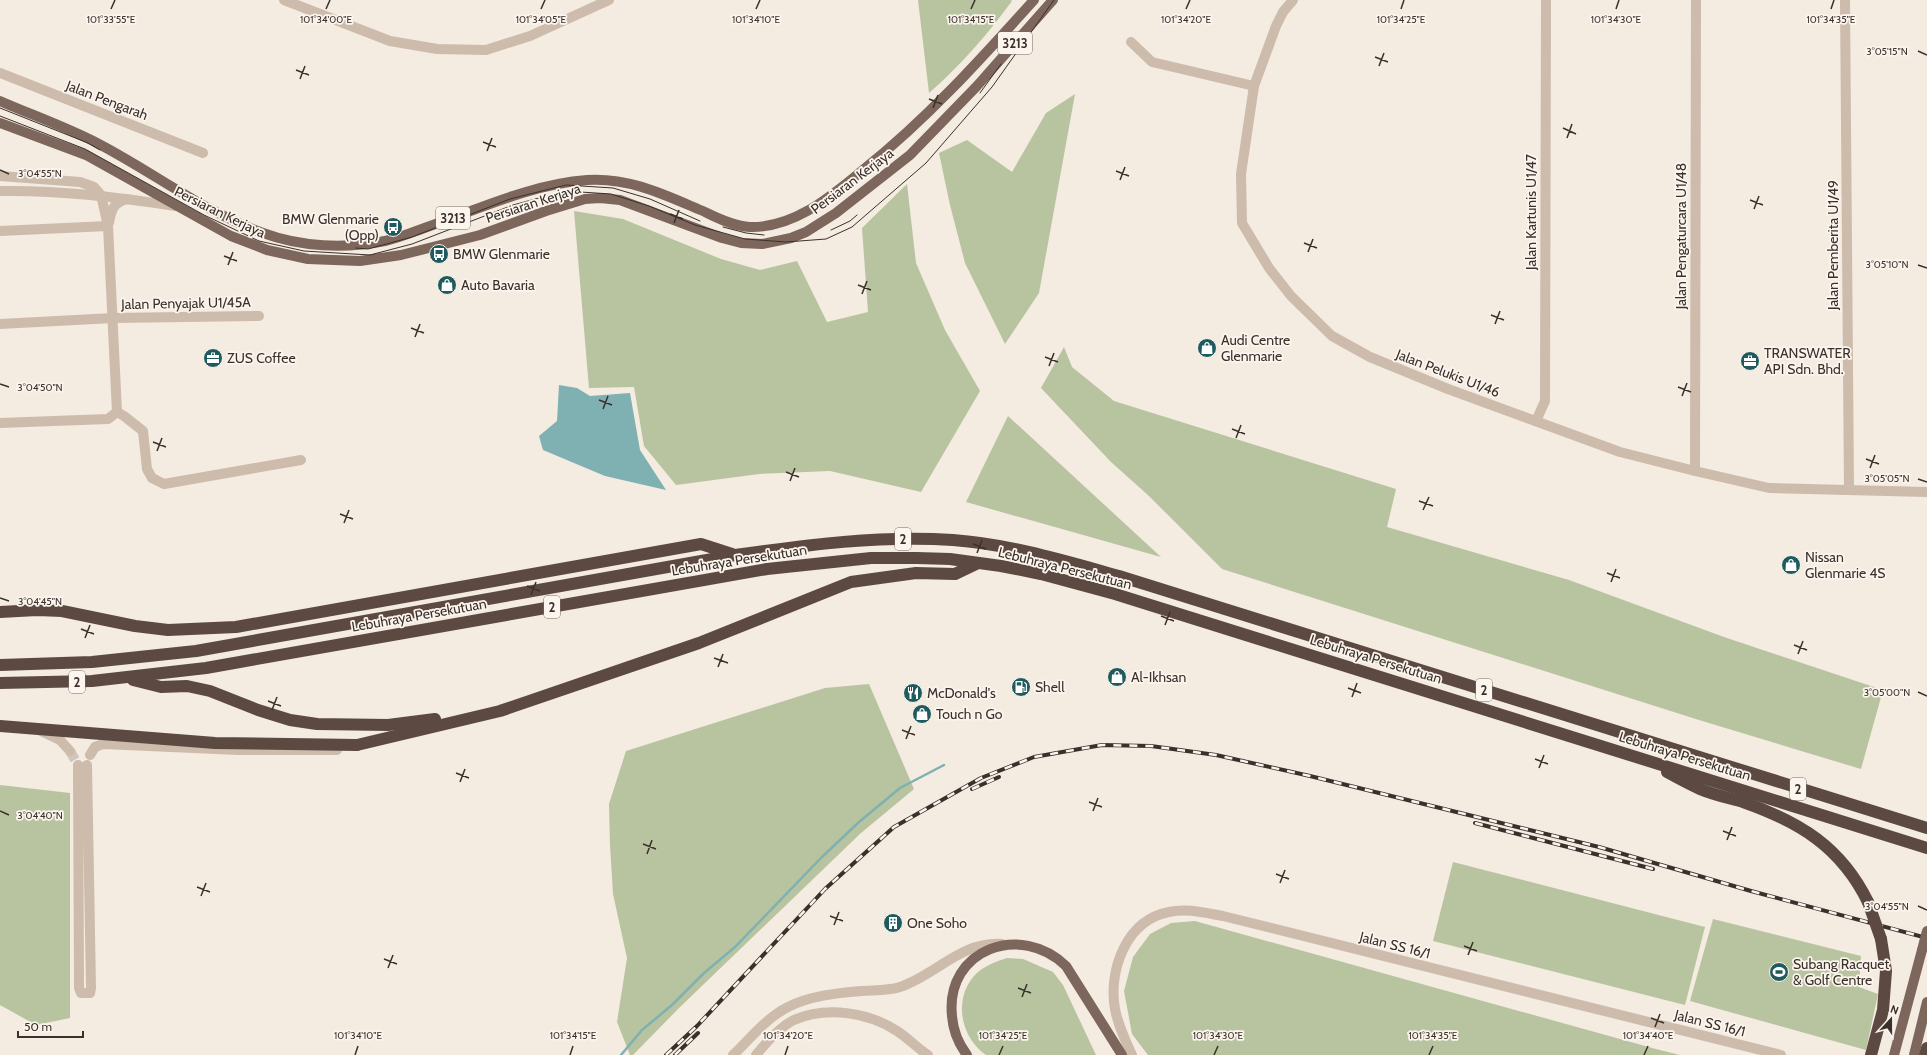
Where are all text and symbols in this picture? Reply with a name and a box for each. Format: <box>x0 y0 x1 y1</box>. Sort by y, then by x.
text: 101°33'55"E <box>87 13 136 26</box>
text: 101°34'00"E <box>300 13 352 26</box>
text: 101°34'05"E <box>516 13 567 26</box>
text: 101°34'10"E <box>732 13 781 26</box>
text: 101°34'15"E <box>948 13 995 26</box>
text: 101°34'20"E <box>1161 13 1212 26</box>
text: 101°34'25"E <box>1377 13 1426 26</box>
text: 101°34'30"E <box>1591 13 1642 26</box>
text: 101°34'35"E <box>1807 13 1856 26</box>
road number: 3213 <box>998 32 1032 54</box>
text: 3°05'15"N <box>1866 45 1908 58</box>
street label: Jalan Pengarah <box>63 76 151 124</box>
street label: Persiaran Kerjaya <box>807 144 897 218</box>
street label: Jalan Kartunis U1/47 <box>1522 154 1540 271</box>
street label: Jalan Pengaturcara U1/48 <box>1672 163 1690 310</box>
text: 3°04'55"N <box>18 167 62 180</box>
street label: Persiaran Kerjaya <box>483 179 583 227</box>
street label: Jalan Pemberita U1/49 <box>1824 180 1842 311</box>
street label: Persiaran Kerjaya <box>172 182 269 242</box>
road number: 3213 <box>436 207 470 229</box>
place label: BMW Glenmarie (Opp) <box>282 210 379 244</box>
bus stop icon: BMW Glenmarie (Opp) <box>382 216 404 238</box>
bus stop icon: BMW Glenmarie <box>428 243 450 265</box>
place label: BMW Glenmarie <box>453 245 550 263</box>
text: 3°05'10"N <box>1866 258 1908 271</box>
shop icon: Auto Bavaria <box>436 274 458 296</box>
place label: Auto Bavaria <box>461 276 535 294</box>
street label: Jalan Penyajak U1/45A <box>120 293 251 313</box>
place label: Audi Centre Glenmarie <box>1221 331 1290 365</box>
shop icon: Audi Centre Glenmarie <box>1196 337 1218 359</box>
place label: TRANSWATER API Sdn. Bhd. <box>1764 344 1851 378</box>
street label: Jalan Pelukis U1/46 <box>1393 345 1502 401</box>
office icon: ZUS Coffee <box>202 347 224 369</box>
place label: ZUS Coffee <box>227 349 296 367</box>
office icon: TRANSWATER API Sdn. Bhd. <box>1739 350 1761 372</box>
text: 3°04'50"N <box>17 381 63 394</box>
text: 3°05'05"N <box>1864 472 1910 485</box>
road number: 2 <box>895 528 911 550</box>
street label: Lebuhraya Persekutuan <box>670 540 808 580</box>
street label: Lebuhraya Persekutuan <box>996 543 1134 593</box>
place label: Nissan Glenmarie 4S <box>1805 548 1886 582</box>
shop icon: Nissan Glenmarie 4S <box>1780 554 1802 576</box>
street label: Lebuhraya Persekutuan <box>350 594 488 636</box>
text: 3°04'45"N <box>18 595 62 608</box>
road number: 2 <box>544 596 560 618</box>
street label: Lebuhraya Persekutuan <box>1308 630 1444 688</box>
shop icon: Al-Ikhsan <box>1106 666 1128 688</box>
place label: Al-Ikhsan <box>1131 668 1187 686</box>
road number: 2 <box>69 671 85 693</box>
fuel station icon: Shell <box>1010 676 1032 698</box>
place label: Shell <box>1035 678 1065 696</box>
road number: 2 <box>1476 679 1492 701</box>
restaurant icon: McDonald's <box>902 682 924 704</box>
place label: McDonald's <box>927 684 996 702</box>
text: 3°05'00"N <box>1864 686 1910 699</box>
shop icon: Touch n Go <box>911 703 933 725</box>
place label: Touch n Go <box>936 705 1003 723</box>
street label: Lebuhraya Persekutuan <box>1617 727 1753 785</box>
road number: 2 <box>1790 778 1806 800</box>
text: 3°04'40"N <box>17 809 63 822</box>
text: 3°04'55"N <box>1865 900 1909 913</box>
building icon: One Soho <box>882 912 904 934</box>
place label: One Soho <box>907 914 967 932</box>
street label: Jalan SS 16/1 <box>1357 927 1432 962</box>
place label: Subang Racquet & Golf Centre <box>1793 955 1890 989</box>
sports icon: Subang Racquet & Golf Centre <box>1768 961 1790 983</box>
north arrow <box>1871 999 1911 1039</box>
text: N <box>1888 1002 1901 1018</box>
street label: Jalan SS 16/1 <box>1672 1005 1747 1040</box>
scale bar <box>18 1013 83 1039</box>
text: 50 m <box>24 1019 52 1034</box>
text: 101°34'10"E <box>334 1029 383 1042</box>
text: 101°34'15"E <box>550 1029 597 1042</box>
text: 101°34'20"E <box>763 1029 814 1042</box>
text: 101°34'25"E <box>979 1029 1028 1042</box>
text: 101°34'30"E <box>1193 1029 1244 1042</box>
text: 101°34'35"E <box>1409 1029 1458 1042</box>
text: 101°34'40"E <box>1623 1029 1674 1042</box>

